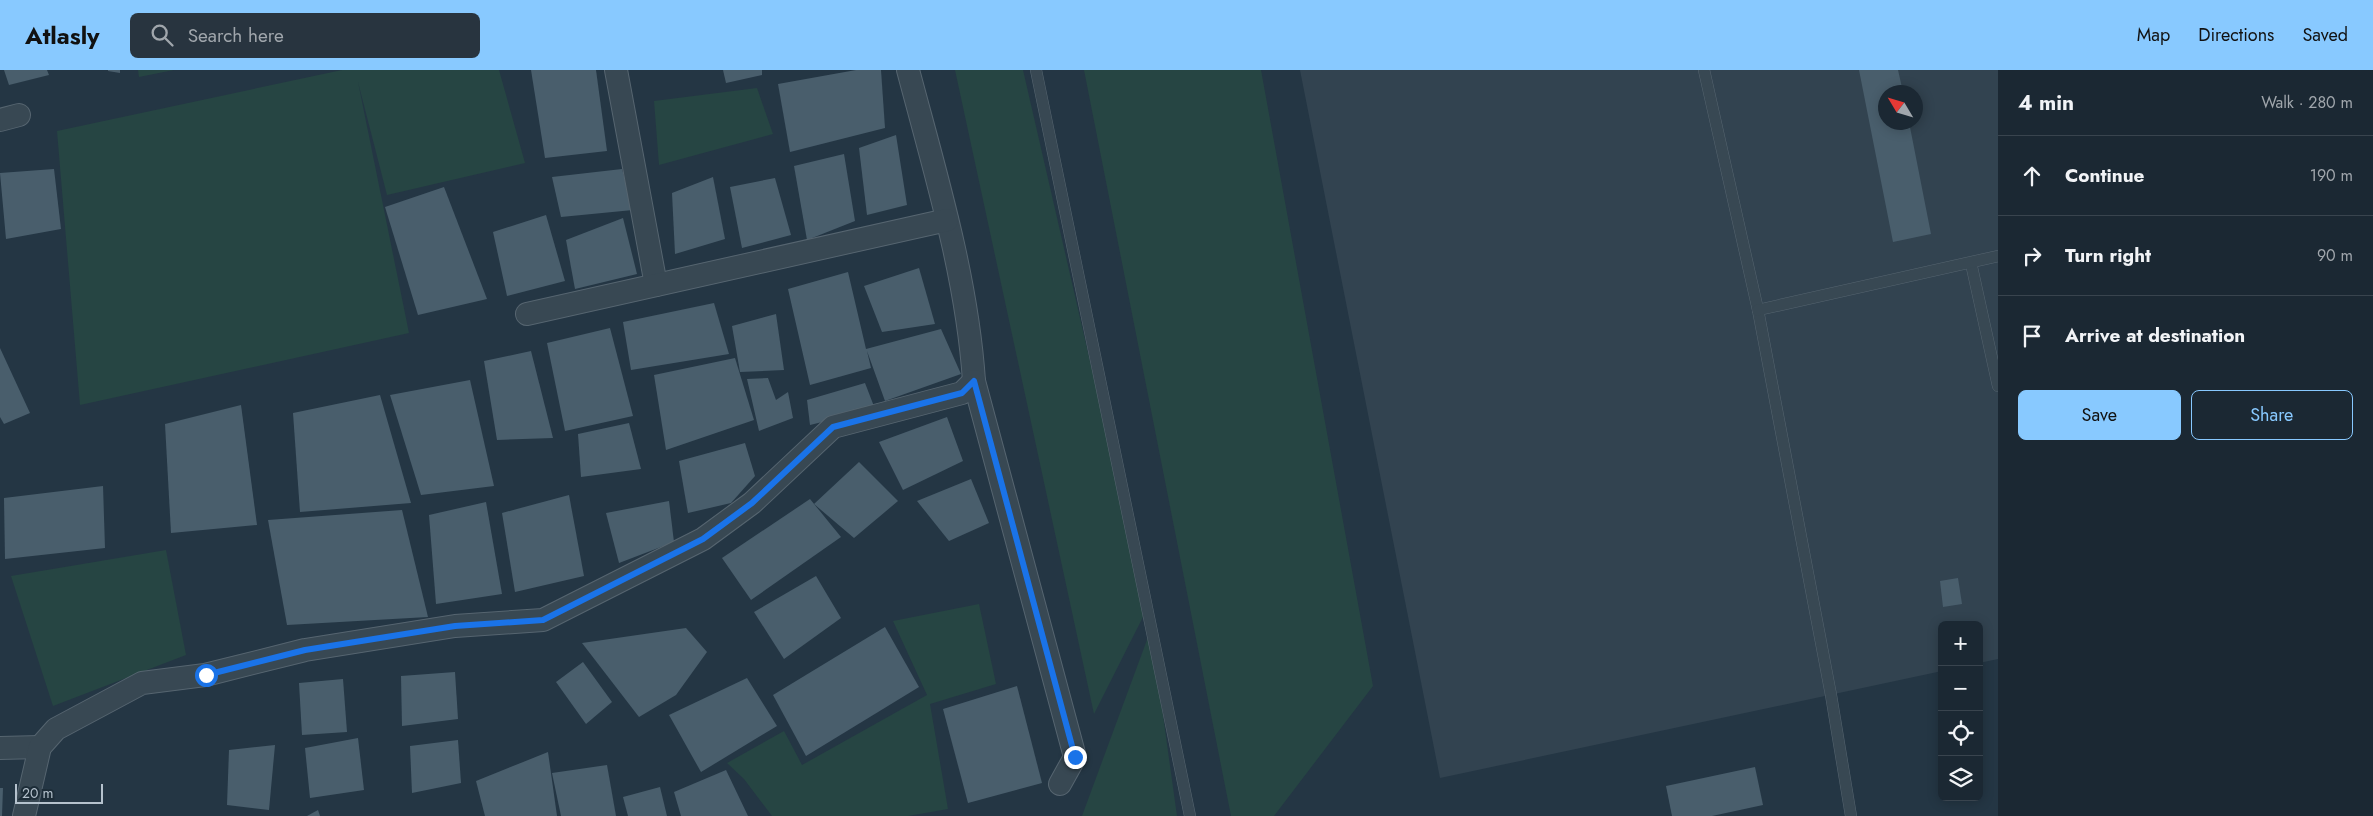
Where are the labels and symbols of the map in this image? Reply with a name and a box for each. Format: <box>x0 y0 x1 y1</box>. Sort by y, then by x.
north arrow <box>1878 85 1923 130</box>
route start <box>195 664 218 687</box>
route end <box>1064 746 1087 769</box>
scale bar <box>15 781 102 804</box>

